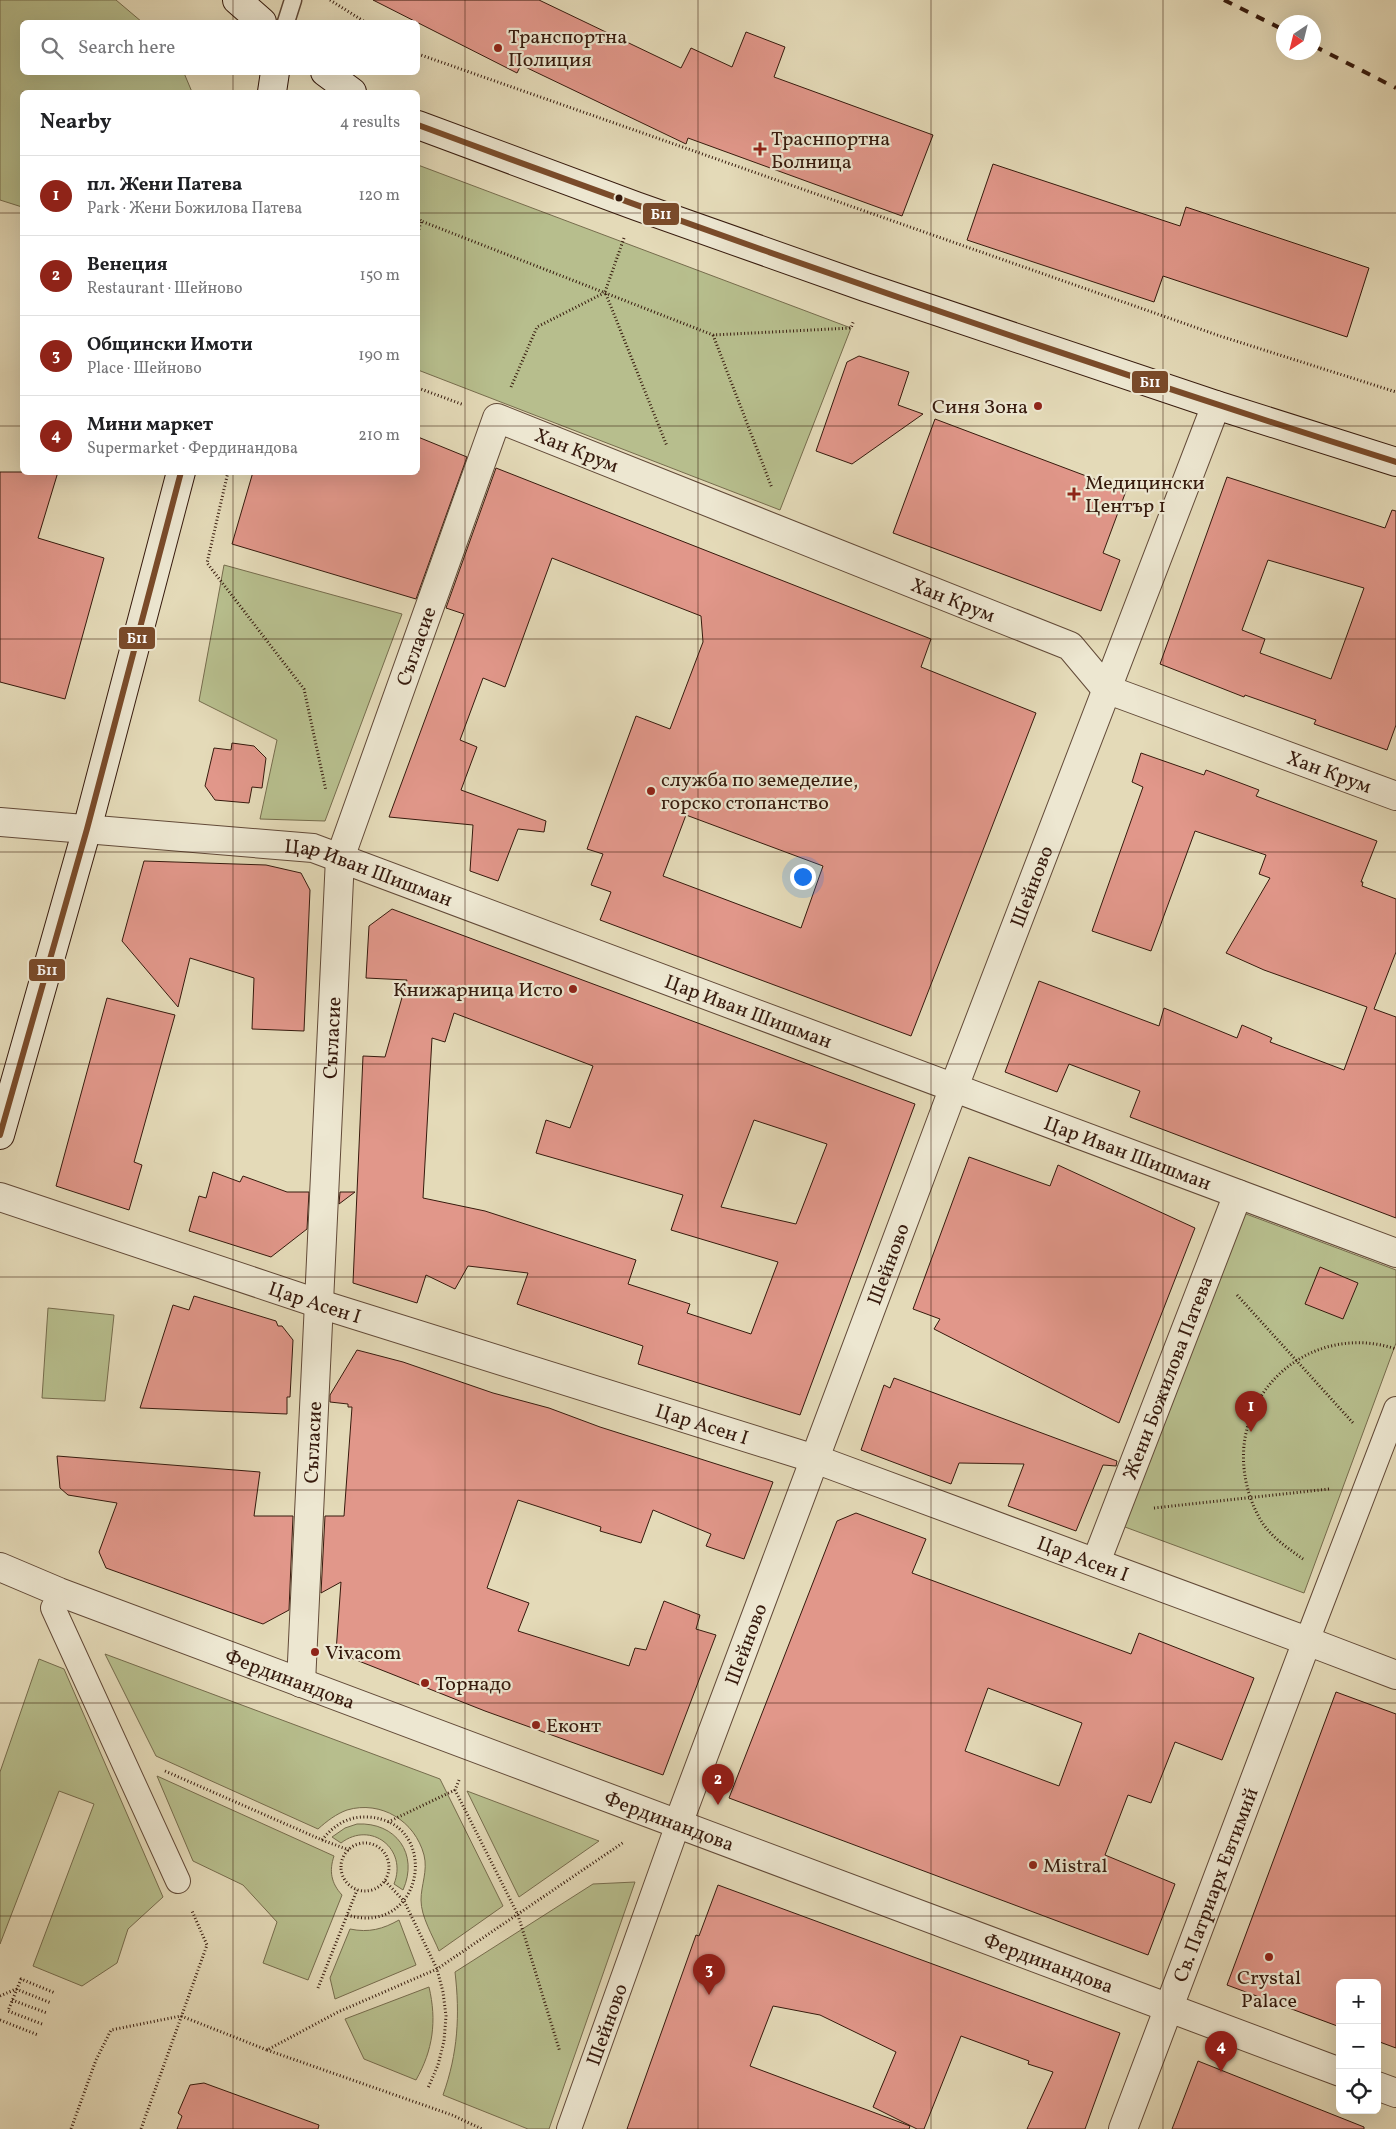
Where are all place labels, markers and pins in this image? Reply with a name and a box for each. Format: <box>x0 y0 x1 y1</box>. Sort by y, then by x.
place label: Транспортна Полиция <box>508 24 627 75</box>
marker: Транспортна Полиция <box>492 42 504 54</box>
place label: Траснпортна Болница <box>771 126 890 177</box>
marker: Траснпортна Болница <box>753 142 767 156</box>
unlabelled marker <box>614 193 624 203</box>
place label: Синя Зона <box>932 394 1028 422</box>
marker: Синя Зона <box>1032 400 1044 412</box>
place label: Медицински Център 1 <box>1085 470 1205 521</box>
marker: Медицински Център 1 <box>1067 487 1081 501</box>
place label: служба по земеделие, горско стопанство <box>661 767 858 818</box>
marker: служба по земеделие, горско стопанство <box>645 785 657 797</box>
place label: Книжарница Исто <box>393 977 563 1005</box>
marker: Книжарница Исто <box>567 983 579 995</box>
pin: 1 <box>1235 1391 1267 1432</box>
place label: Vivacom <box>325 1640 402 1668</box>
marker: Vivacom <box>309 1646 321 1658</box>
place label: Торнадо <box>435 1671 512 1699</box>
marker: Торнадо <box>419 1677 431 1689</box>
place label: Еконт <box>546 1713 601 1741</box>
marker: Еконт <box>530 1719 542 1731</box>
pin: 2 <box>702 1764 734 1805</box>
place label: Mistral <box>1043 1853 1108 1881</box>
marker: Mistral <box>1027 1859 1039 1871</box>
marker: Crystal Palace <box>1263 1951 1275 1963</box>
pin: 3 <box>693 1954 725 1995</box>
place label: Crystal Palace <box>1237 1965 1301 2016</box>
pin: 4 <box>1205 2031 1237 2072</box>

